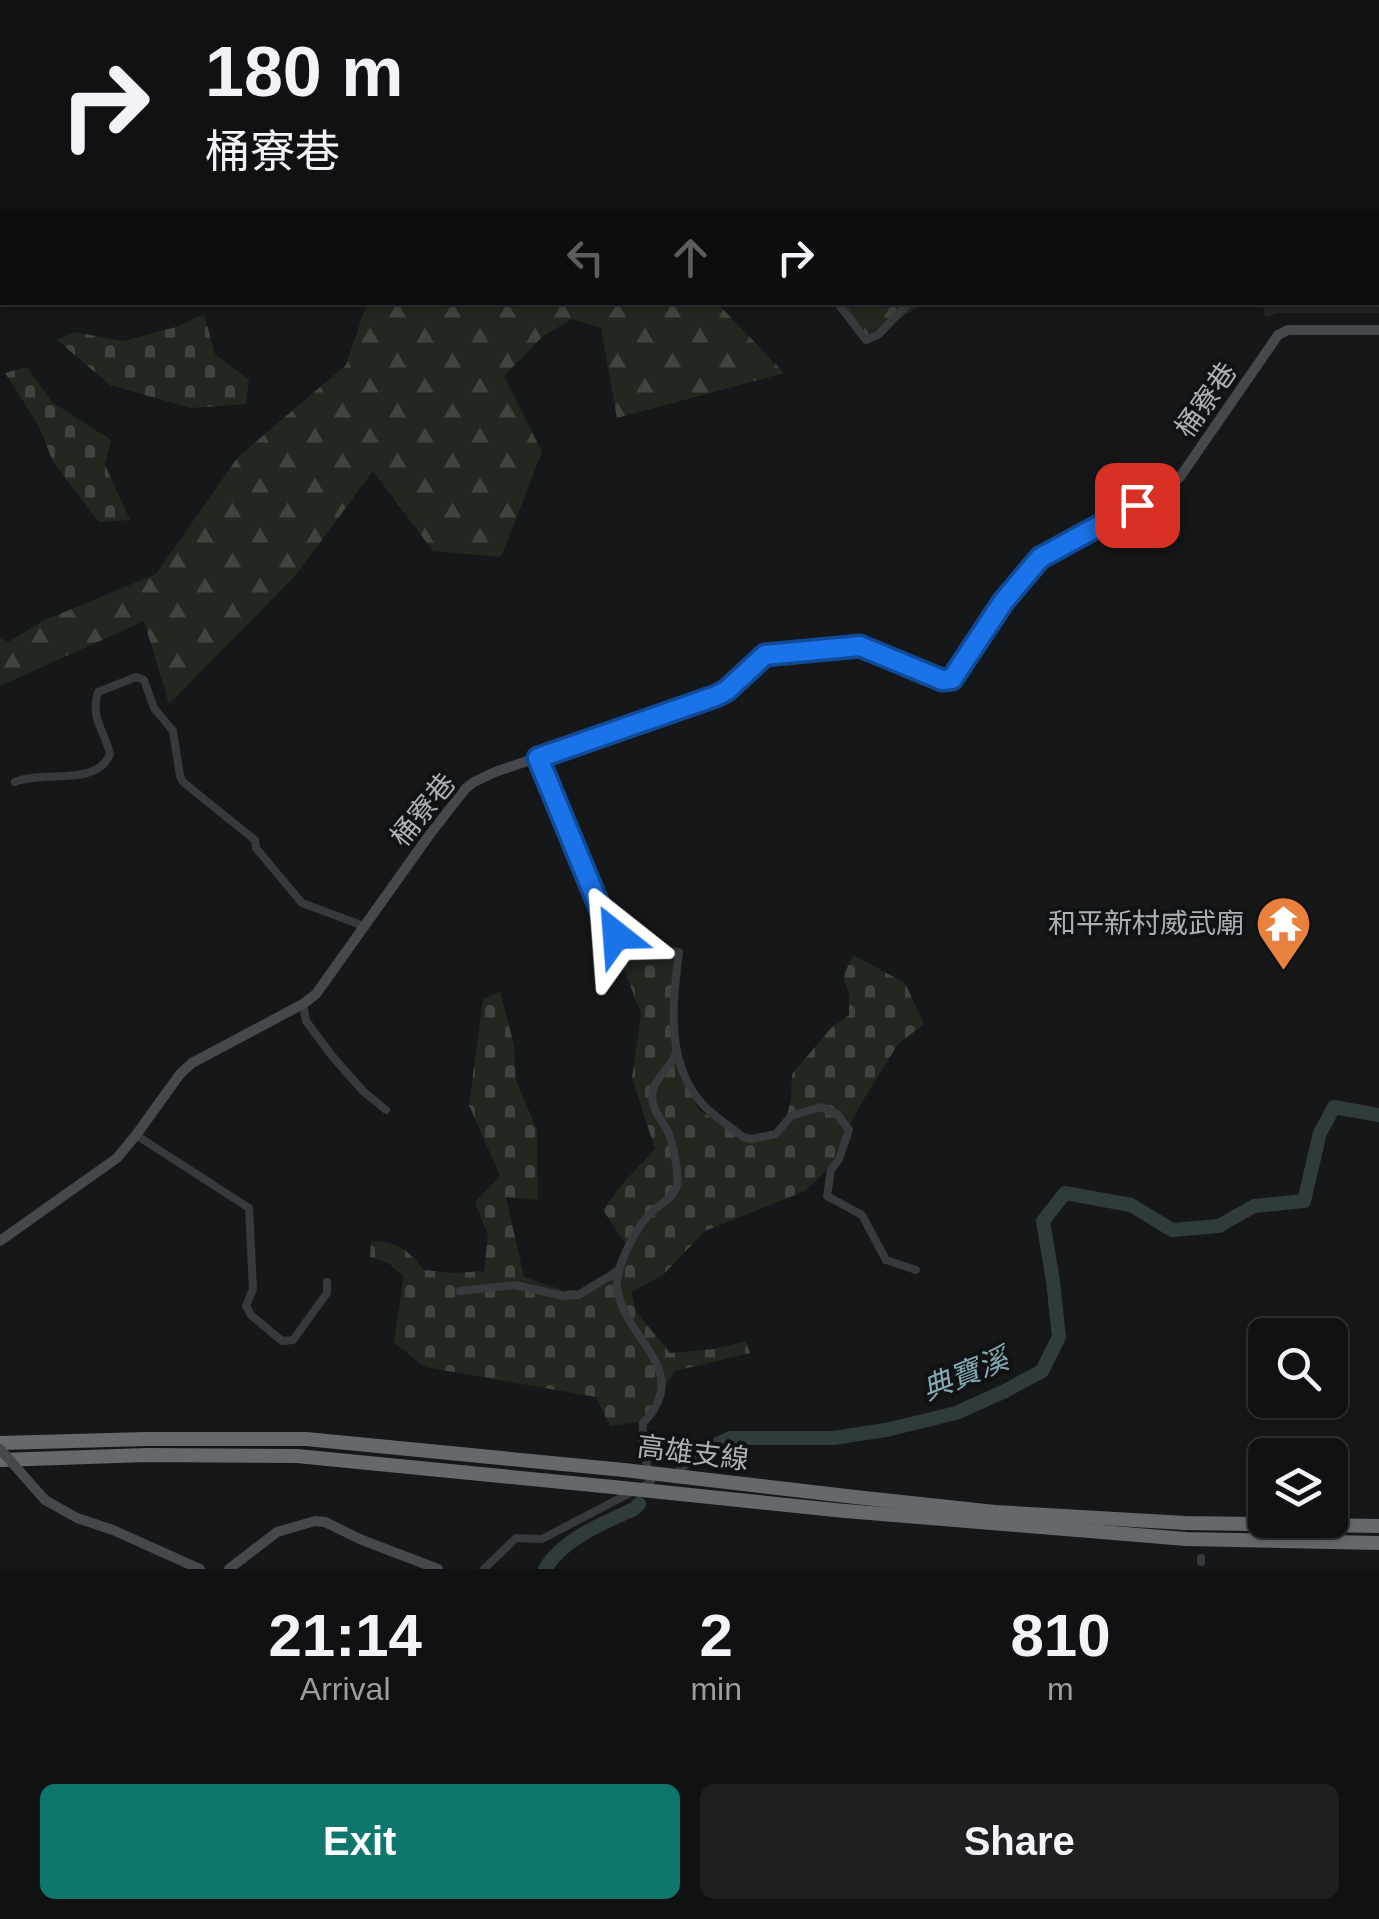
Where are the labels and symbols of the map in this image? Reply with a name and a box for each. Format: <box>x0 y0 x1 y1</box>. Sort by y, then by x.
street label: 桶寮巷 <box>1169 357 1243 443</box>
pin <box>1095 463 1180 548</box>
street label: 桶寮巷 <box>385 768 461 852</box>
position arrow <box>564 883 668 987</box>
temple icon: 和平新村威武廟 <box>1253 893 1313 972</box>
place label: 和平新村威武廟 <box>1048 908 1244 939</box>
water label: 典寶溪 <box>917 1340 1017 1406</box>
street label: 高雄支線 <box>636 1431 750 1475</box>

